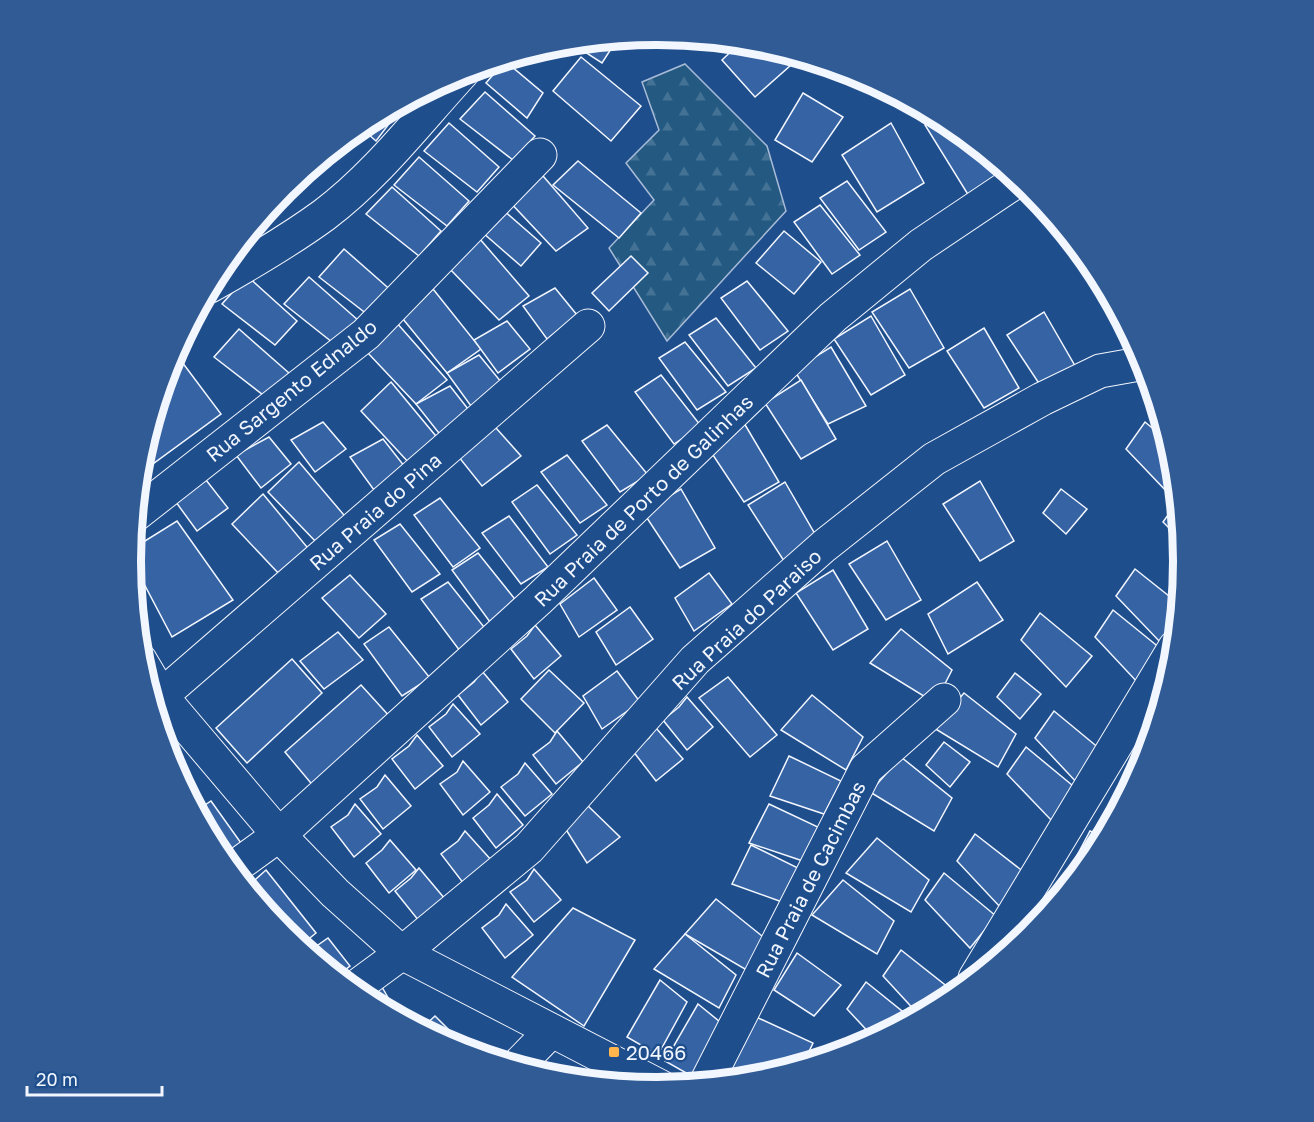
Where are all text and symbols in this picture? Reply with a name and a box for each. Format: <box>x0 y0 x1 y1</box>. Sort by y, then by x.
street label: Rua Sargento Ednaldo <box>201 314 381 466</box>
street label: Rua Praia de Porto de Galinhas <box>529 389 757 611</box>
street label: Rua Praia do Pina <box>304 447 446 575</box>
street label: Rua Praia do Paraiso <box>666 544 826 694</box>
street label: Rua Praia de Cacimbas <box>750 777 870 981</box>
place label: 20466 <box>626 1040 686 1064</box>
marker: 20466 <box>607 1045 621 1059</box>
scale bar <box>27 1059 162 1097</box>
text: 20 m <box>36 1068 78 1090</box>

